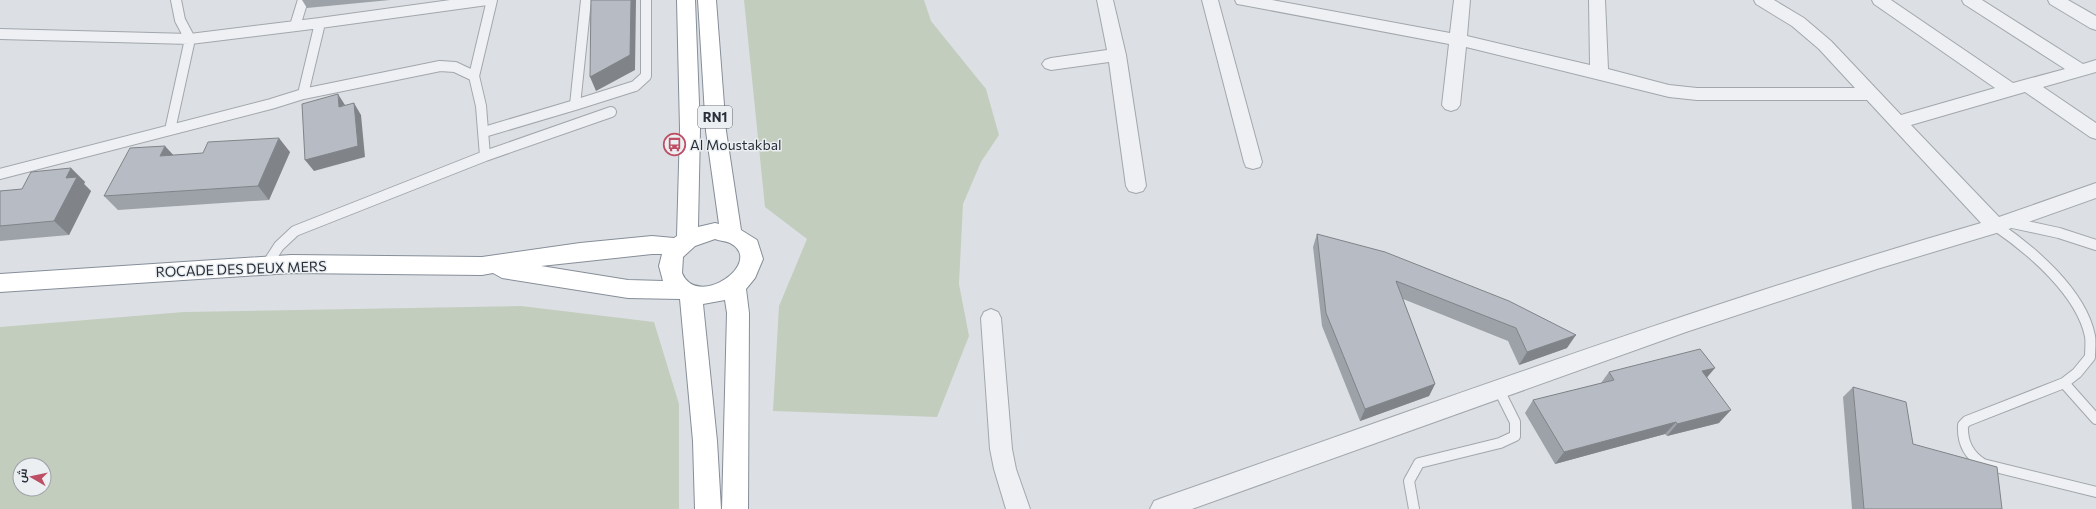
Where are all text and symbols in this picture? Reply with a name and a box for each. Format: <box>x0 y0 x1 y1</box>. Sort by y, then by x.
road number: RN1 <box>698 106 732 128</box>
bus stop icon: Al Moustakbal <box>661 132 687 158</box>
place label: Al Moustakbal <box>690 136 782 153</box>
street label: ROCADE DES DEUX MERS <box>155 257 327 280</box>
north arrow <box>12 457 52 497</box>
text: ش <box>14 467 30 484</box>

